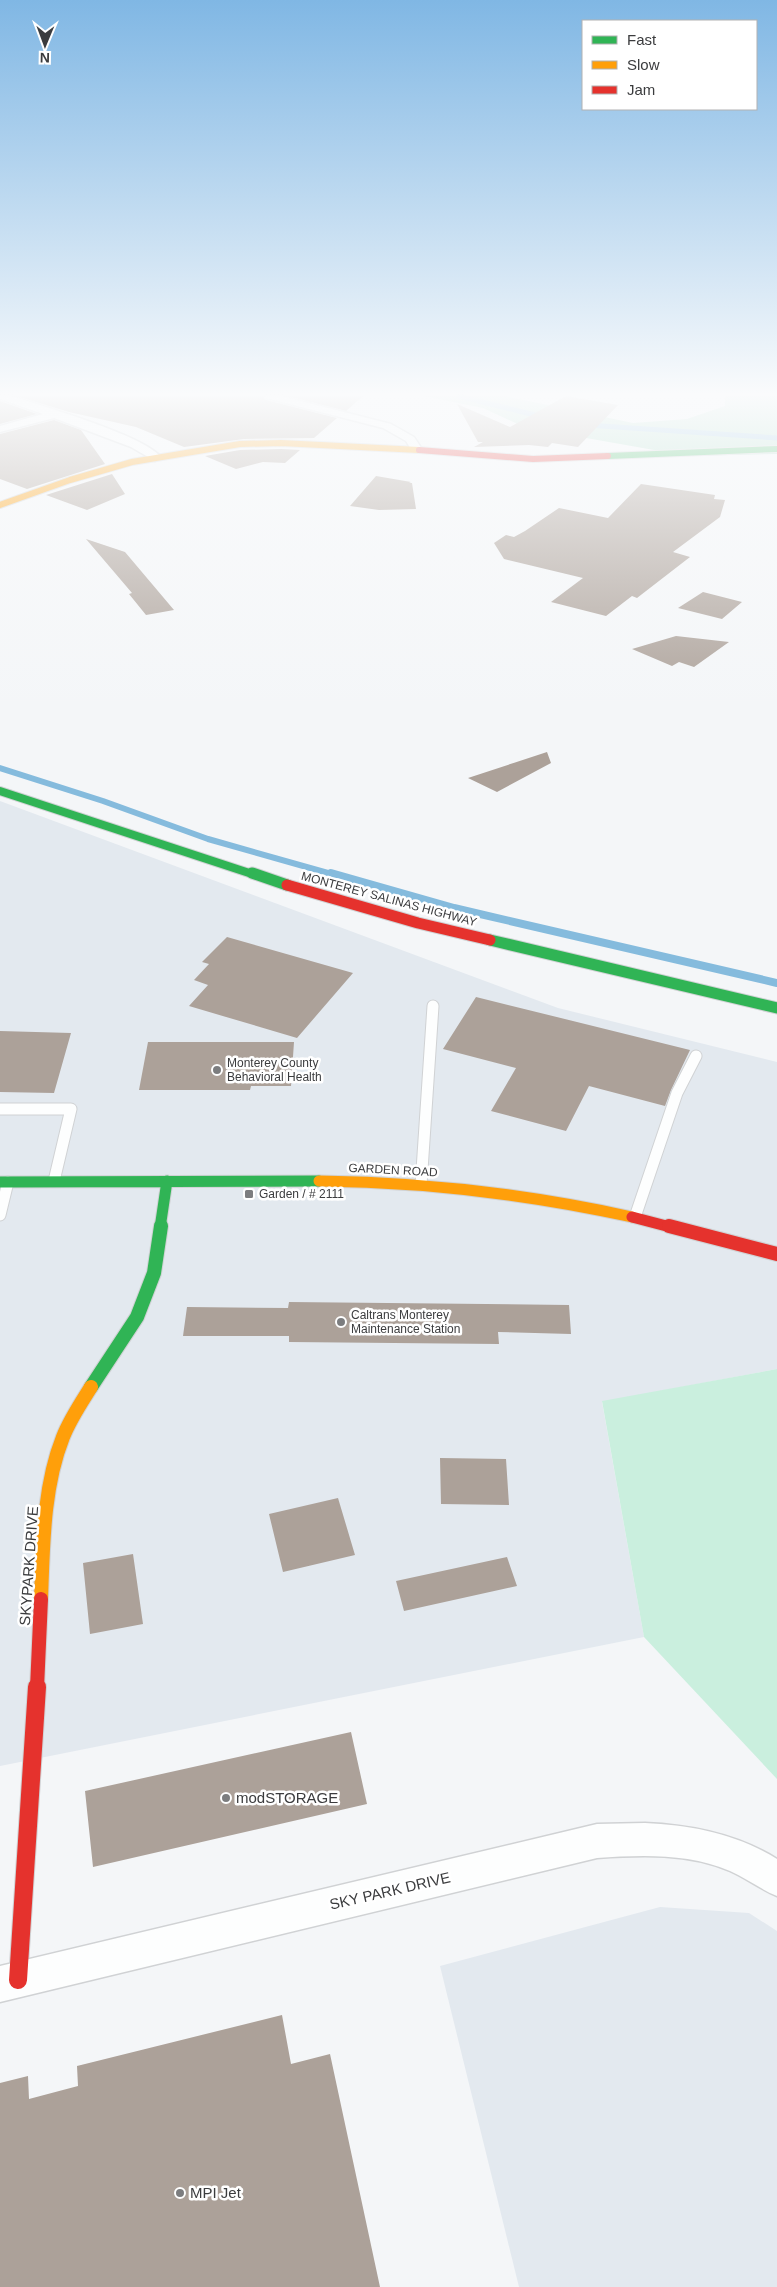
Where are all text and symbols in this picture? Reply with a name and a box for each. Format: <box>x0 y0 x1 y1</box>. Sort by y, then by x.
north arrow <box>20 20 70 70</box>
legend <box>582 20 757 110</box>
text: Fast <box>627 31 657 48</box>
text: N <box>40 50 50 66</box>
text: Slow <box>627 56 660 73</box>
text: Jam <box>627 81 655 98</box>
street label: MONTEREY SALINAS HIGHWAY <box>300 869 478 929</box>
place label: Monterey County Behavioral Health <box>227 1056 322 1084</box>
marker: Monterey County Behavioral Health <box>211 1064 223 1076</box>
street label: GARDEN ROAD <box>348 1161 438 1179</box>
place label: Garden / # 2111 <box>259 1187 344 1201</box>
marker: Garden / # 2111 <box>243 1188 255 1200</box>
place label: Caltrans Monterey Maintenance Station <box>351 1308 460 1336</box>
marker: Caltrans Monterey Maintenance Station <box>335 1316 347 1328</box>
street label: SKYPARK DRIVE <box>16 1506 41 1626</box>
place label: modSTORAGE <box>236 1789 338 1806</box>
marker: modSTORAGE <box>220 1792 232 1804</box>
street label: SKY PARK DRIVE <box>328 1868 452 1913</box>
place label: MPI Jet <box>190 2184 242 2201</box>
marker: MPI Jet <box>174 2187 186 2199</box>

